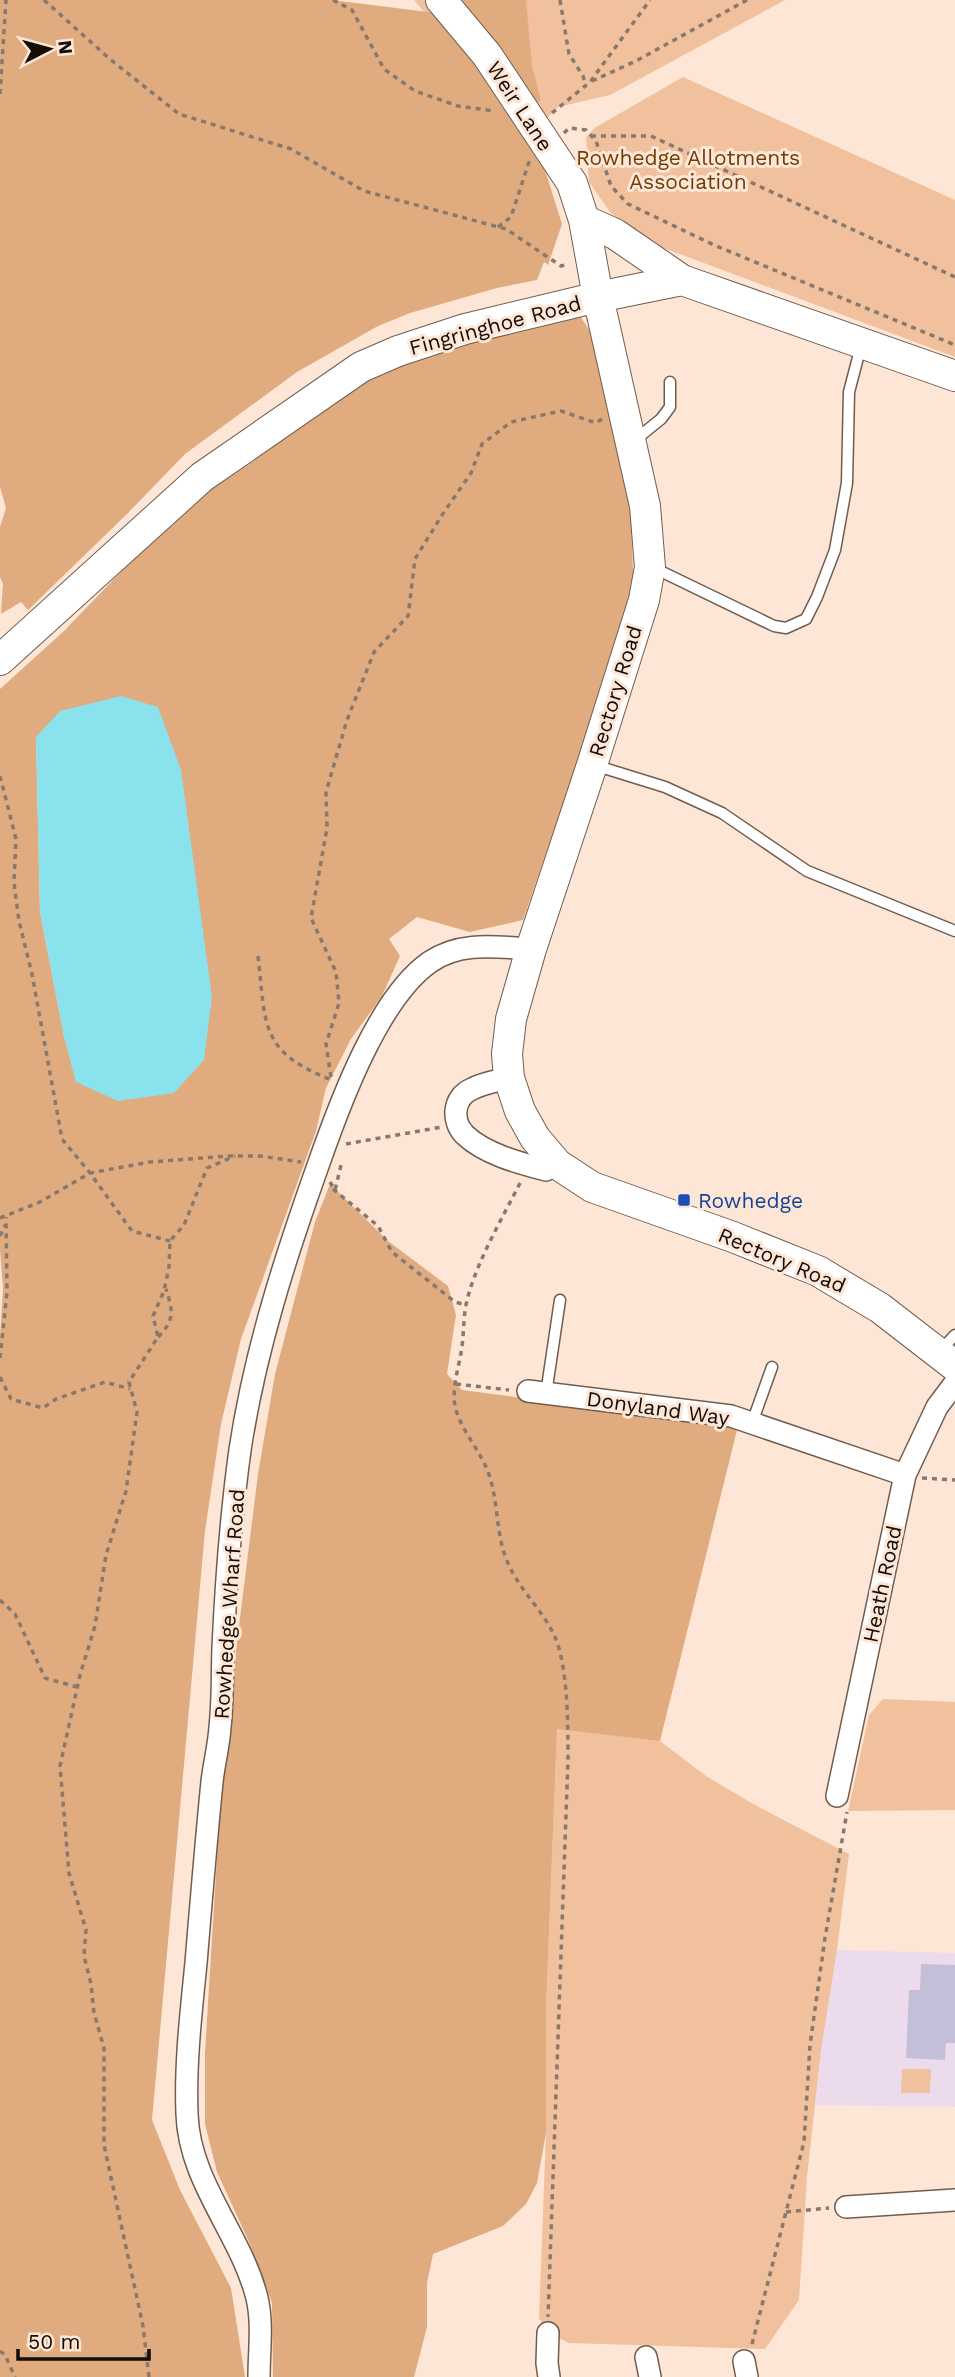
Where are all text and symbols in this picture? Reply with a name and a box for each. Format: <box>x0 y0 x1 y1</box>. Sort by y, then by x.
north arrow <box>14 14 84 84</box>
text: N <box>53 39 78 55</box>
street label: Weir Lane <box>482 56 558 156</box>
park label: Rowhedge Allotments Association <box>576 145 800 194</box>
street label: Fingringhoe Road <box>406 290 584 360</box>
street label: Rectory Road <box>583 622 647 760</box>
place label: Rowhedge <box>698 1188 803 1213</box>
marker: Rowhedge <box>676 1192 692 1208</box>
street label: Rectory Road <box>714 1222 850 1298</box>
street label: Donyland Way <box>585 1386 731 1430</box>
street label: Rowhedge Wharf Road <box>208 1488 250 1720</box>
street label: Heath Road <box>857 1523 907 1645</box>
scale bar <box>18 2318 149 2362</box>
text: 50 m <box>28 2329 80 2354</box>

